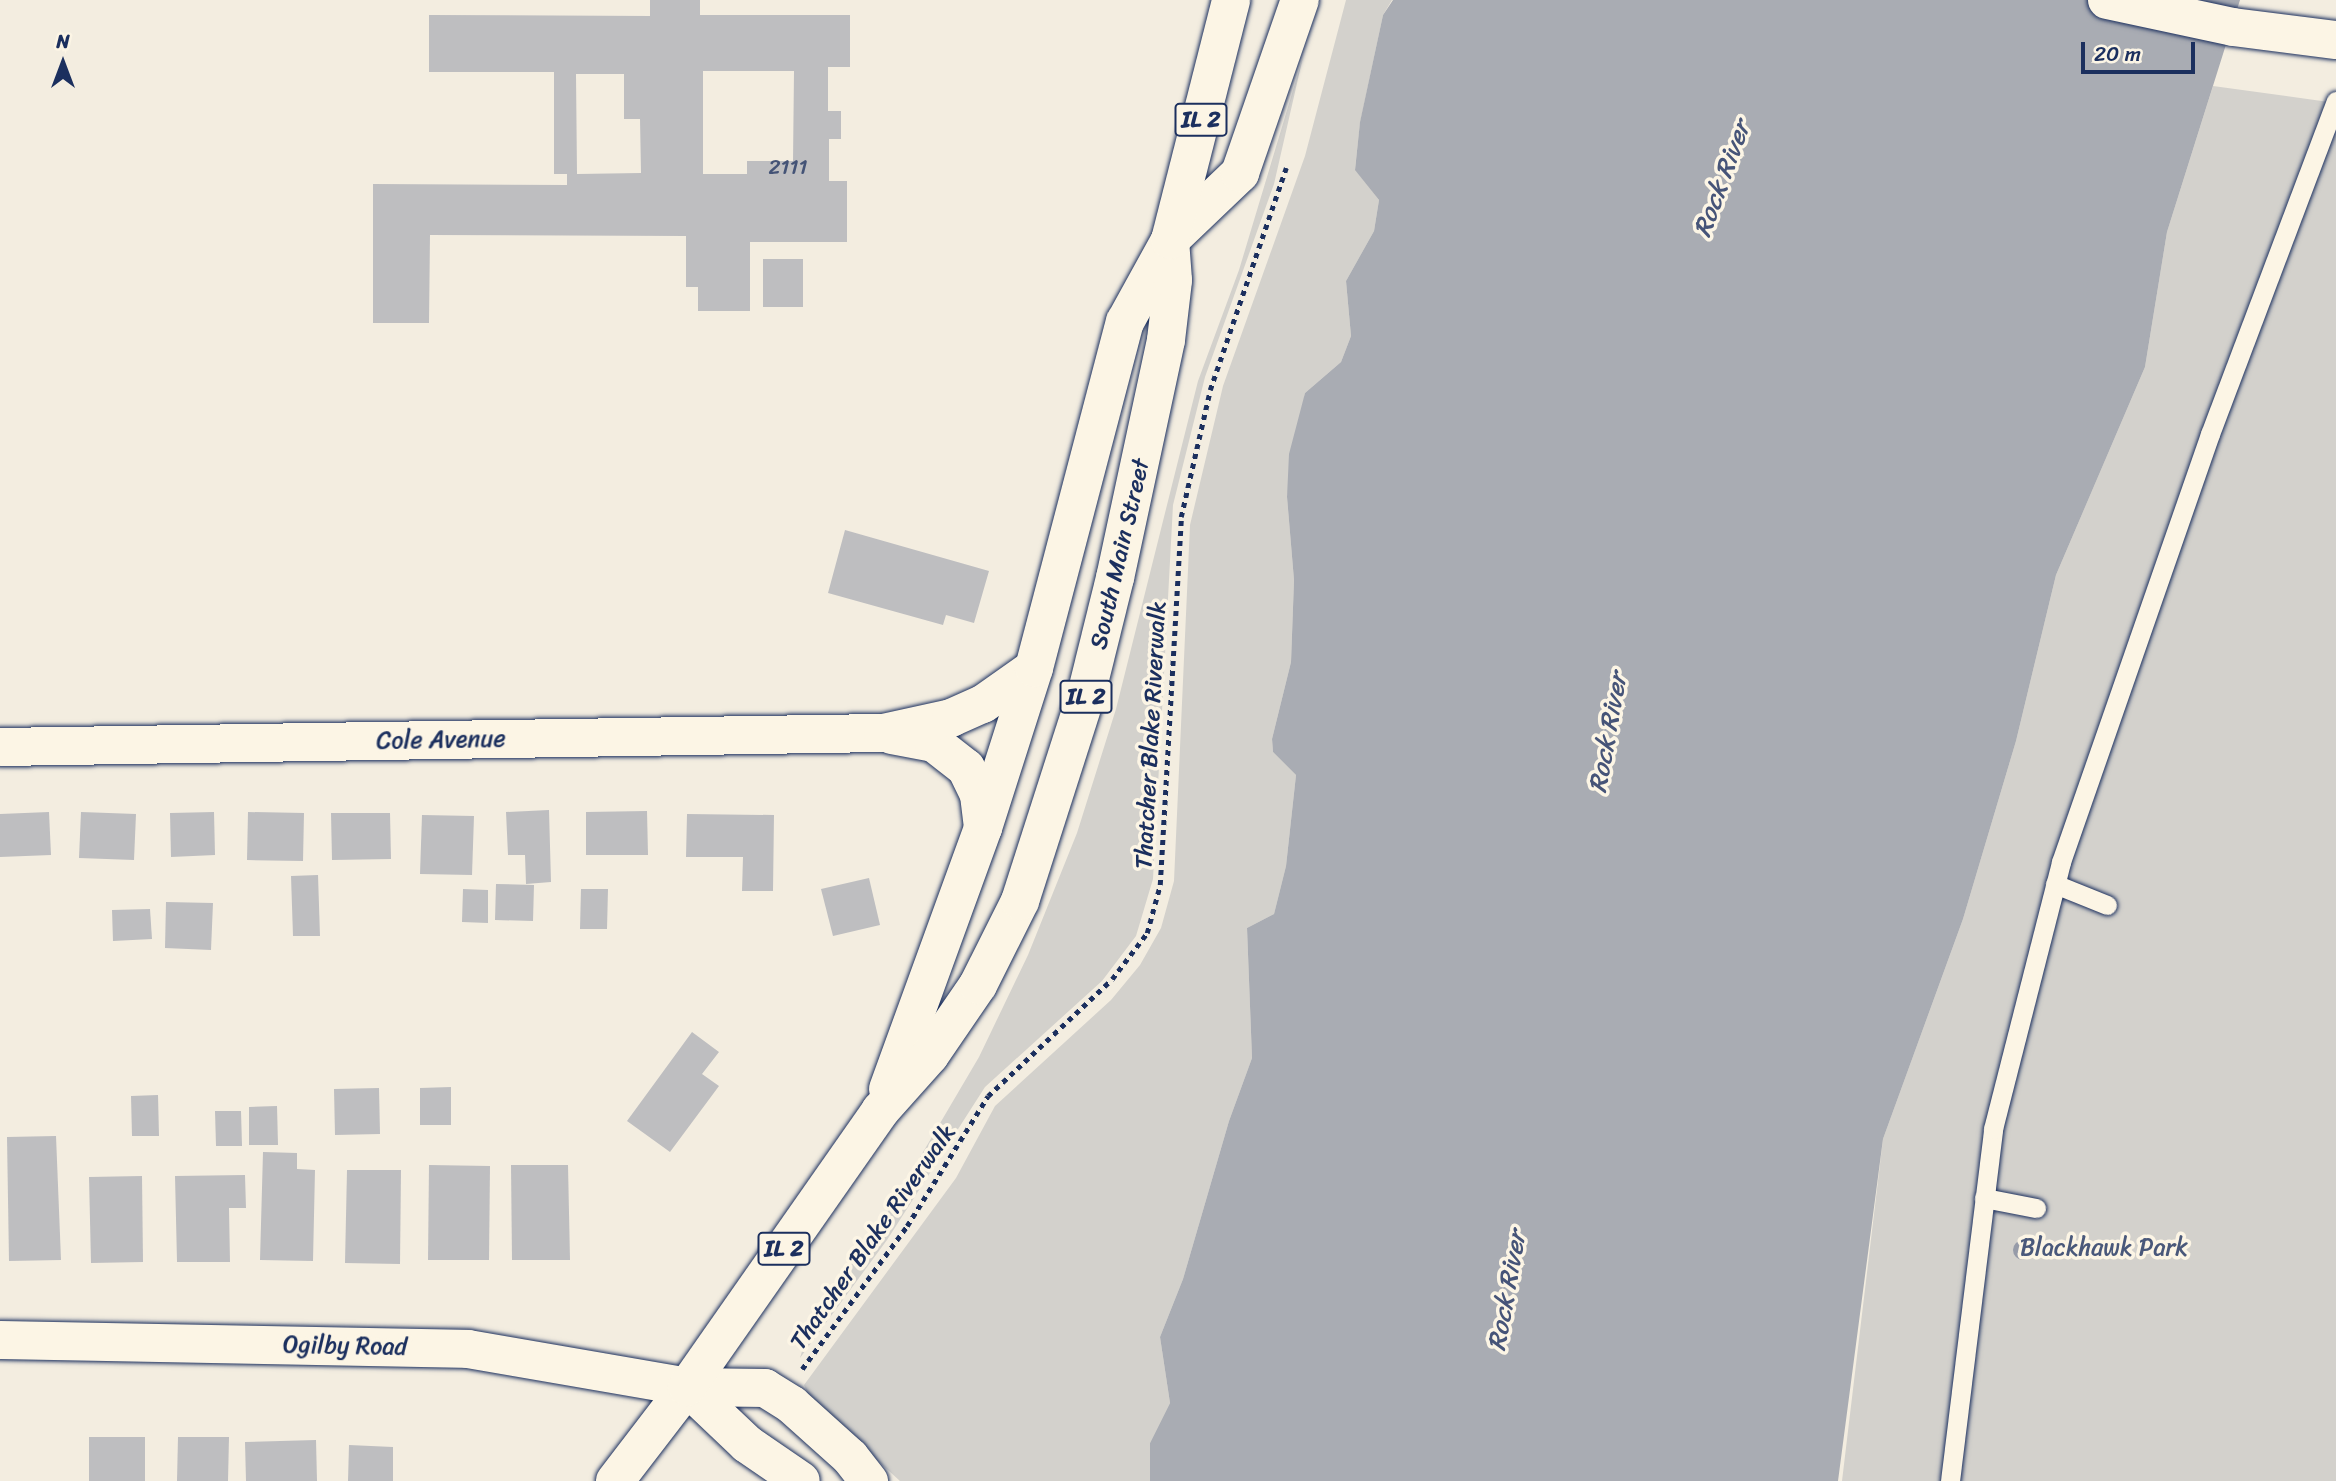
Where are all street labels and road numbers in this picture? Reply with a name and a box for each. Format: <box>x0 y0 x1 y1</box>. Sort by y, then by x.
road number: IL 2 <box>1173 100 1229 140</box>
street label: South Main Street <box>1084 455 1156 653</box>
street label: Thatcher Blake Riverwalk <box>1130 600 1172 870</box>
road number: IL 2 <box>1058 678 1114 716</box>
street label: Cole Avenue <box>376 724 506 756</box>
street label: Thatcher Blake Riverwalk <box>784 1118 962 1356</box>
road number: IL 2 <box>756 1230 812 1268</box>
street label: Ogilby Road <box>283 1331 407 1361</box>

